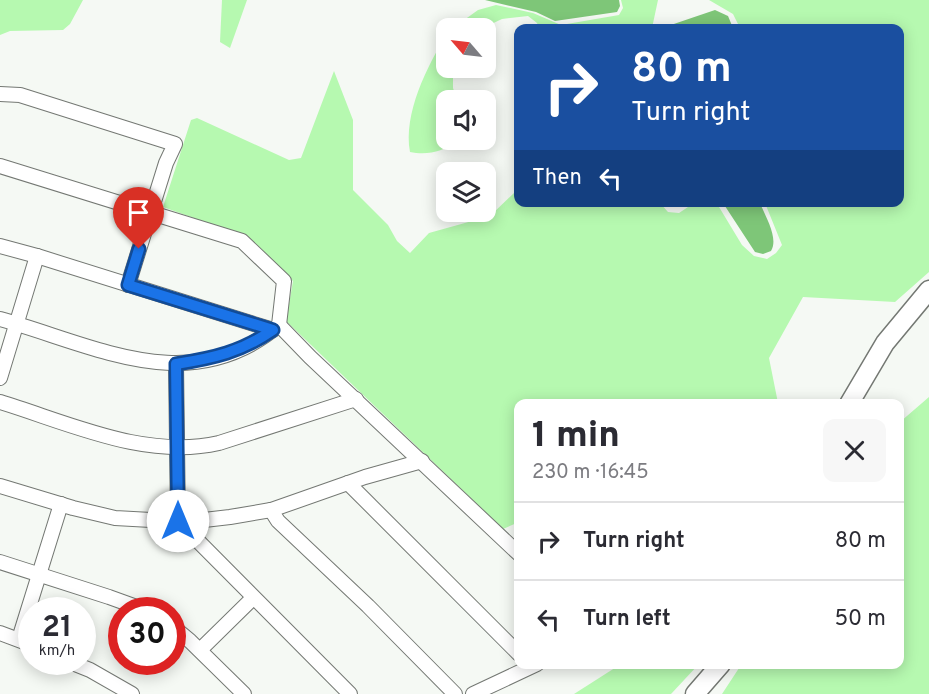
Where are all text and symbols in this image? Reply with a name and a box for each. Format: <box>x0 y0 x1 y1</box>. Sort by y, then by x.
north arrow <box>436 18 496 78</box>
map controls <box>436 18 496 222</box>
text: 80 m <box>631 44 732 97</box>
icon: right <box>532 48 610 126</box>
button: sound <box>436 90 496 150</box>
text: Turn right <box>631 96 750 130</box>
button: layers <box>436 162 496 222</box>
icon: left <box>594 162 627 195</box>
text: Then <box>532 165 582 192</box>
pin <box>113 187 164 249</box>
icon: arrive <box>122 196 155 229</box>
text: 1 min <box>532 414 620 460</box>
button: close <box>823 419 886 482</box>
text: 230 m · 16:45 <box>532 460 649 486</box>
position arrow <box>146 489 210 553</box>
icon: right <box>532 525 565 558</box>
text: Turn right <box>583 528 685 555</box>
text: 80 m <box>835 528 886 555</box>
speed limit sign: 30 <box>108 597 186 675</box>
icon: left <box>532 603 565 636</box>
text: Turn left <box>583 606 671 633</box>
text: 50 m <box>834 606 886 633</box>
text: 21 <box>42 610 72 647</box>
text: km/h <box>39 642 75 661</box>

